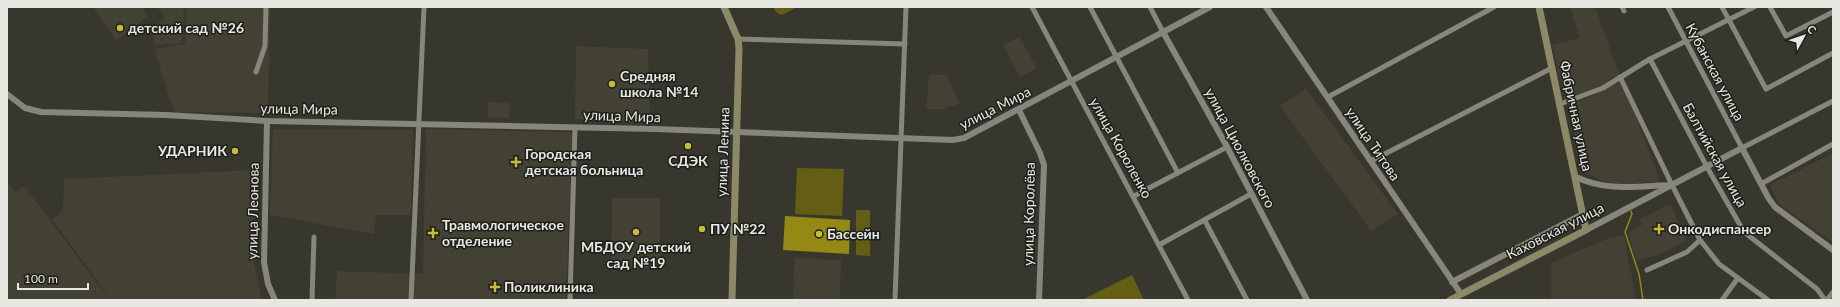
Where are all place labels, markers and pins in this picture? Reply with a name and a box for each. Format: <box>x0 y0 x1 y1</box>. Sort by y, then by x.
place label: детский сад №26 <box>128 19 244 36</box>
marker: детский сад №26 <box>115 23 125 33</box>
place label: Средняя школа №14 <box>620 67 698 100</box>
marker: Средняя школа №14 <box>607 79 617 89</box>
marker: СДЭК <box>683 141 693 151</box>
place label: УДАРНИК <box>157 142 227 159</box>
place label: Городская детская больница <box>525 145 643 178</box>
marker: УДАРНИК <box>230 146 240 156</box>
place label: СДЭК <box>668 152 708 169</box>
marker: Городская детская больница <box>510 156 522 168</box>
place label: Травмологическое отделение <box>442 216 564 249</box>
place label: ПУ №22 <box>710 220 766 237</box>
place label: Онкодиспансер <box>1668 220 1771 237</box>
marker: Онкодиспансер <box>1653 223 1665 235</box>
marker: ПУ №22 <box>697 224 707 234</box>
place label: Бассейн <box>827 225 880 242</box>
marker: Травмологическое отделение <box>427 227 439 239</box>
marker: МБДОУ детский сад №19 <box>631 227 641 237</box>
marker: Бассейн <box>814 229 824 239</box>
place label: МБДОУ детский сад №19 <box>581 238 691 271</box>
place label: Поликлиника <box>504 278 594 295</box>
marker: Поликлиника <box>489 281 501 293</box>

